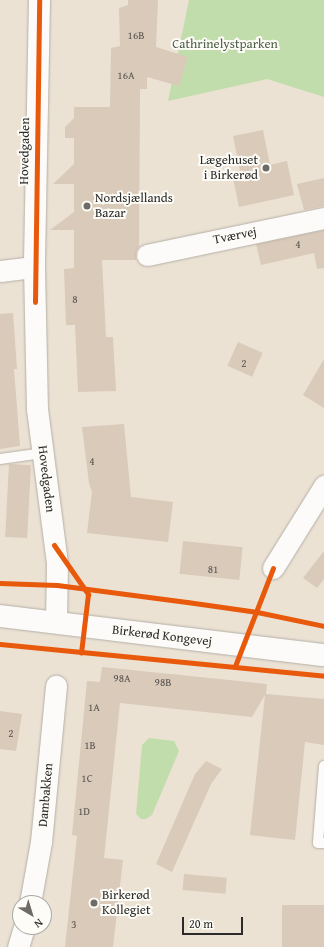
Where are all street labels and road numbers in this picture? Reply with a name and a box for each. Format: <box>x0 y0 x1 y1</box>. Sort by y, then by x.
street label: Hovedgaden <box>17 117 33 185</box>
street label: Tværvej <box>212 224 258 248</box>
street label: Hovedgaden <box>34 445 58 513</box>
street label: Birkerød Kongevej <box>111 622 213 650</box>
street label: Dambakken <box>35 763 57 827</box>

